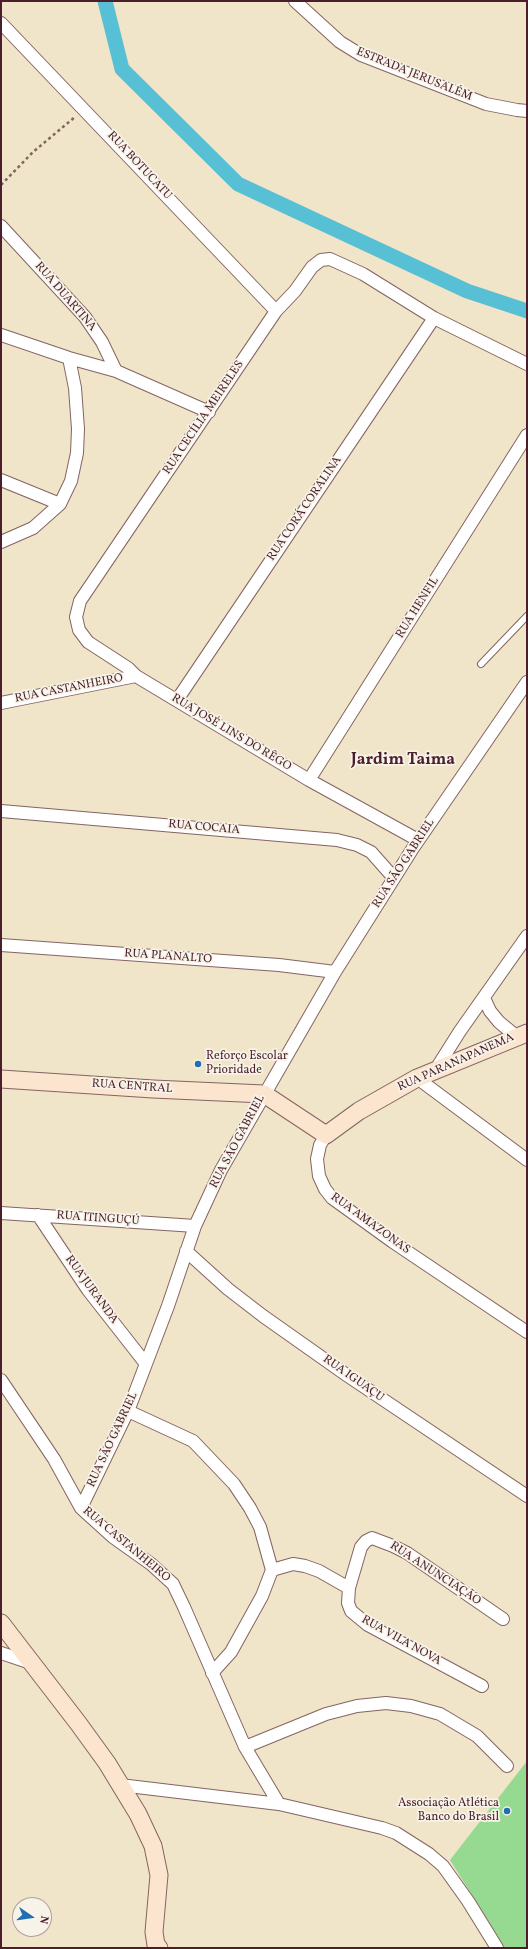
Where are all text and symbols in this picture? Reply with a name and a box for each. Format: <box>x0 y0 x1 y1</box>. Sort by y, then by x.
street label: ESTRADA JERUSALÉM <box>354 45 474 105</box>
street label: RUA BOTUCATU <box>104 129 174 203</box>
street label: RUA DUARTINA <box>31 259 99 335</box>
street label: RUA CECÍLIA MEIRELES <box>161 358 247 478</box>
street label: RUA CORÁ CORALINA <box>265 454 345 564</box>
street label: RUA HENFIL <box>393 575 443 641</box>
street label: RUA CASTANHEIRO <box>14 671 124 707</box>
street label: RUA JOSÉ LINS DO RÊGO <box>168 691 294 775</box>
district label: Jardim Taima <box>351 751 455 771</box>
street label: RUA SÃO GABRIEL <box>370 817 438 911</box>
street label: RUA COCAIA <box>168 818 240 838</box>
street label: RUA PLANALTO <box>124 947 212 967</box>
street label: RUA PARANAPANEMA <box>396 1031 516 1095</box>
place label: Reforço Escolar Prioridade <box>206 1050 288 1078</box>
marker: Reforço Escolar Prioridade <box>193 1059 203 1069</box>
street label: RUA CENTRAL <box>91 1077 173 1097</box>
street label: RUA SÃO GABRIEL <box>207 1093 269 1191</box>
street label: RUA AMAZONAS <box>327 1190 413 1258</box>
street label: RUA ITINGUÇÚ <box>56 1209 140 1229</box>
street label: RUA JURANDA <box>61 1253 121 1327</box>
street label: RUA IGUAÇU <box>320 1353 386 1405</box>
street label: RUA SÃO GABRIEL <box>85 1390 141 1490</box>
street label: RUA CASTANHEIRO <box>79 1504 173 1586</box>
street label: RUA ANUNCIAÇÃO <box>387 1539 483 1609</box>
street label: RUA VILA NOVA <box>358 1613 444 1669</box>
place label: Associação Atlética Banco do Brasil <box>398 1797 499 1825</box>
marker: Associação Atlética Banco do Brasil <box>502 1806 512 1816</box>
north arrow <box>12 1897 52 1937</box>
text: N <box>35 1914 51 1925</box>

